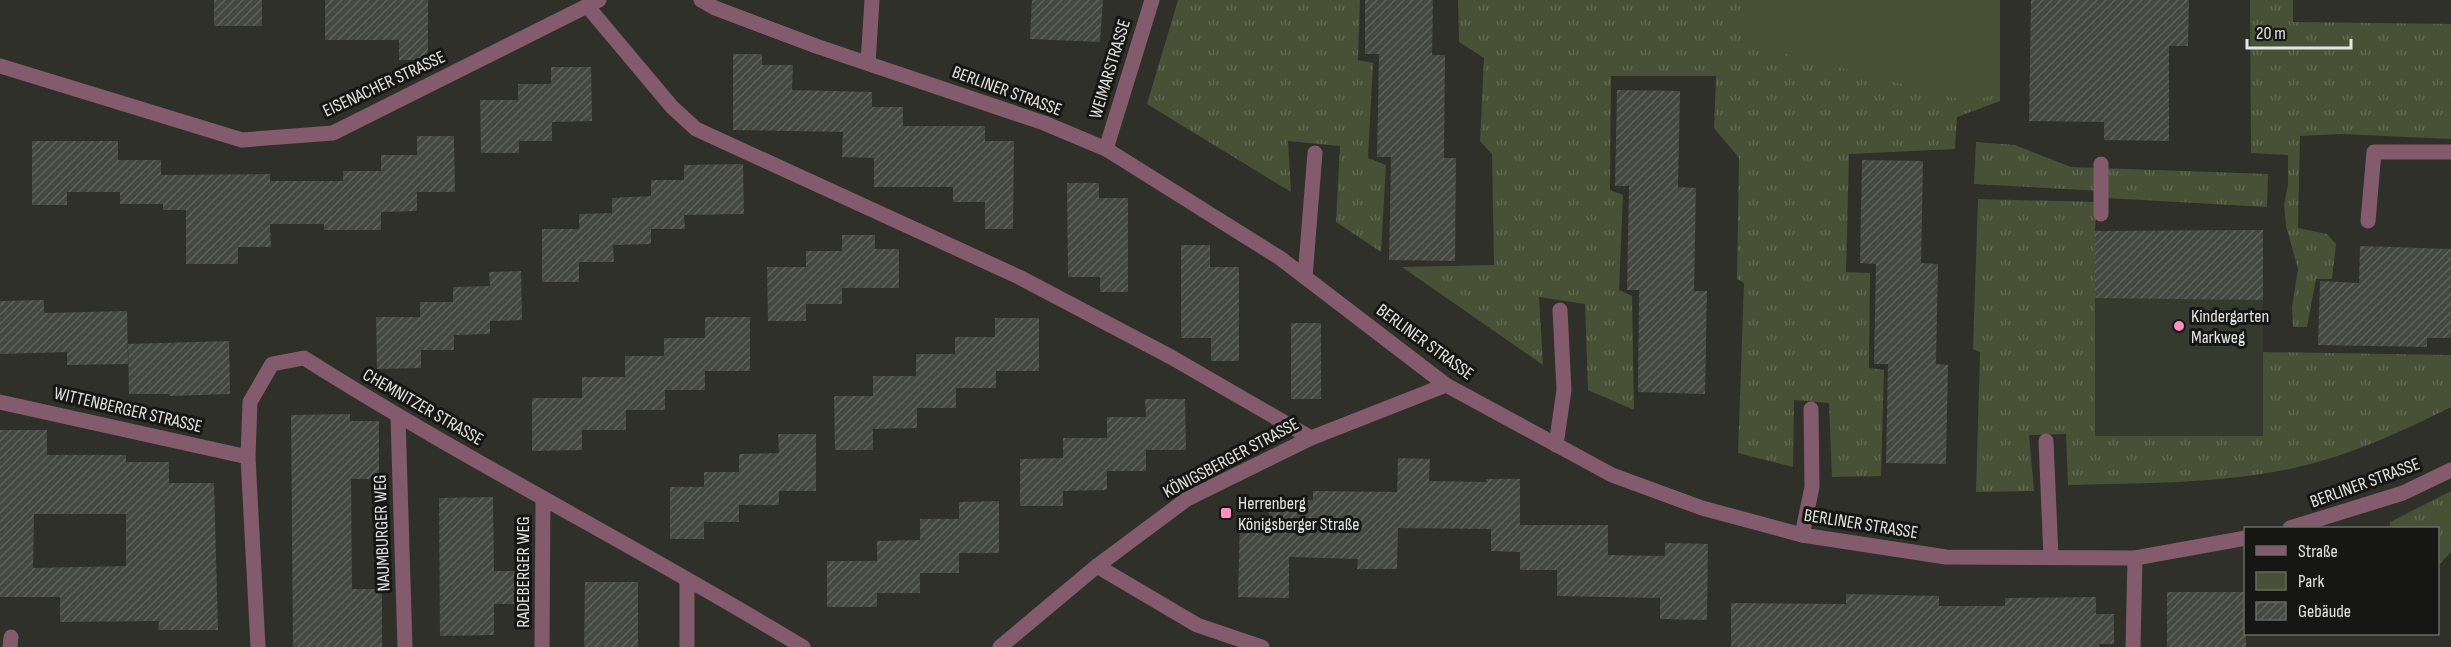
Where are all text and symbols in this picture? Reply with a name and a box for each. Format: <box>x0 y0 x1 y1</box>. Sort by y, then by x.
scale bar <box>2247 12 2350 50</box>
street label: WEIMARSTRASSE <box>1085 17 1135 121</box>
text: 20 m <box>2256 23 2286 44</box>
street label: EISENACHER STRASSE <box>319 46 449 122</box>
street label: BERLINER STRASSE <box>949 61 1065 121</box>
street label: BERLINER STRASSE <box>1372 300 1478 384</box>
place label: Kindergarten Markweg <box>2191 306 2269 348</box>
marker: Kindergarten Markweg <box>2172 319 2186 333</box>
street label: CHEMNITZER STRASSE <box>359 364 487 450</box>
street label: WITTENBERGER STRASSE <box>52 383 204 437</box>
street label: KÖNIGSBERGER STRASSE <box>1160 413 1302 503</box>
street label: BERLINER STRASSE <box>2307 453 2423 513</box>
street label: NAUMBURGER WEG <box>369 474 395 592</box>
place label: Herrenberg Königsberger Straße <box>1238 493 1360 535</box>
street label: BERLINER STRASSE <box>1803 505 1919 543</box>
marker: Herrenberg Königsberger Straße <box>1219 506 1233 520</box>
street label: RADEBERGER WEG <box>513 516 534 628</box>
legend <box>2244 527 2439 635</box>
text: Straße <box>2298 541 2338 562</box>
text: Park <box>2298 571 2324 592</box>
text: Gebäude <box>2298 601 2351 622</box>

